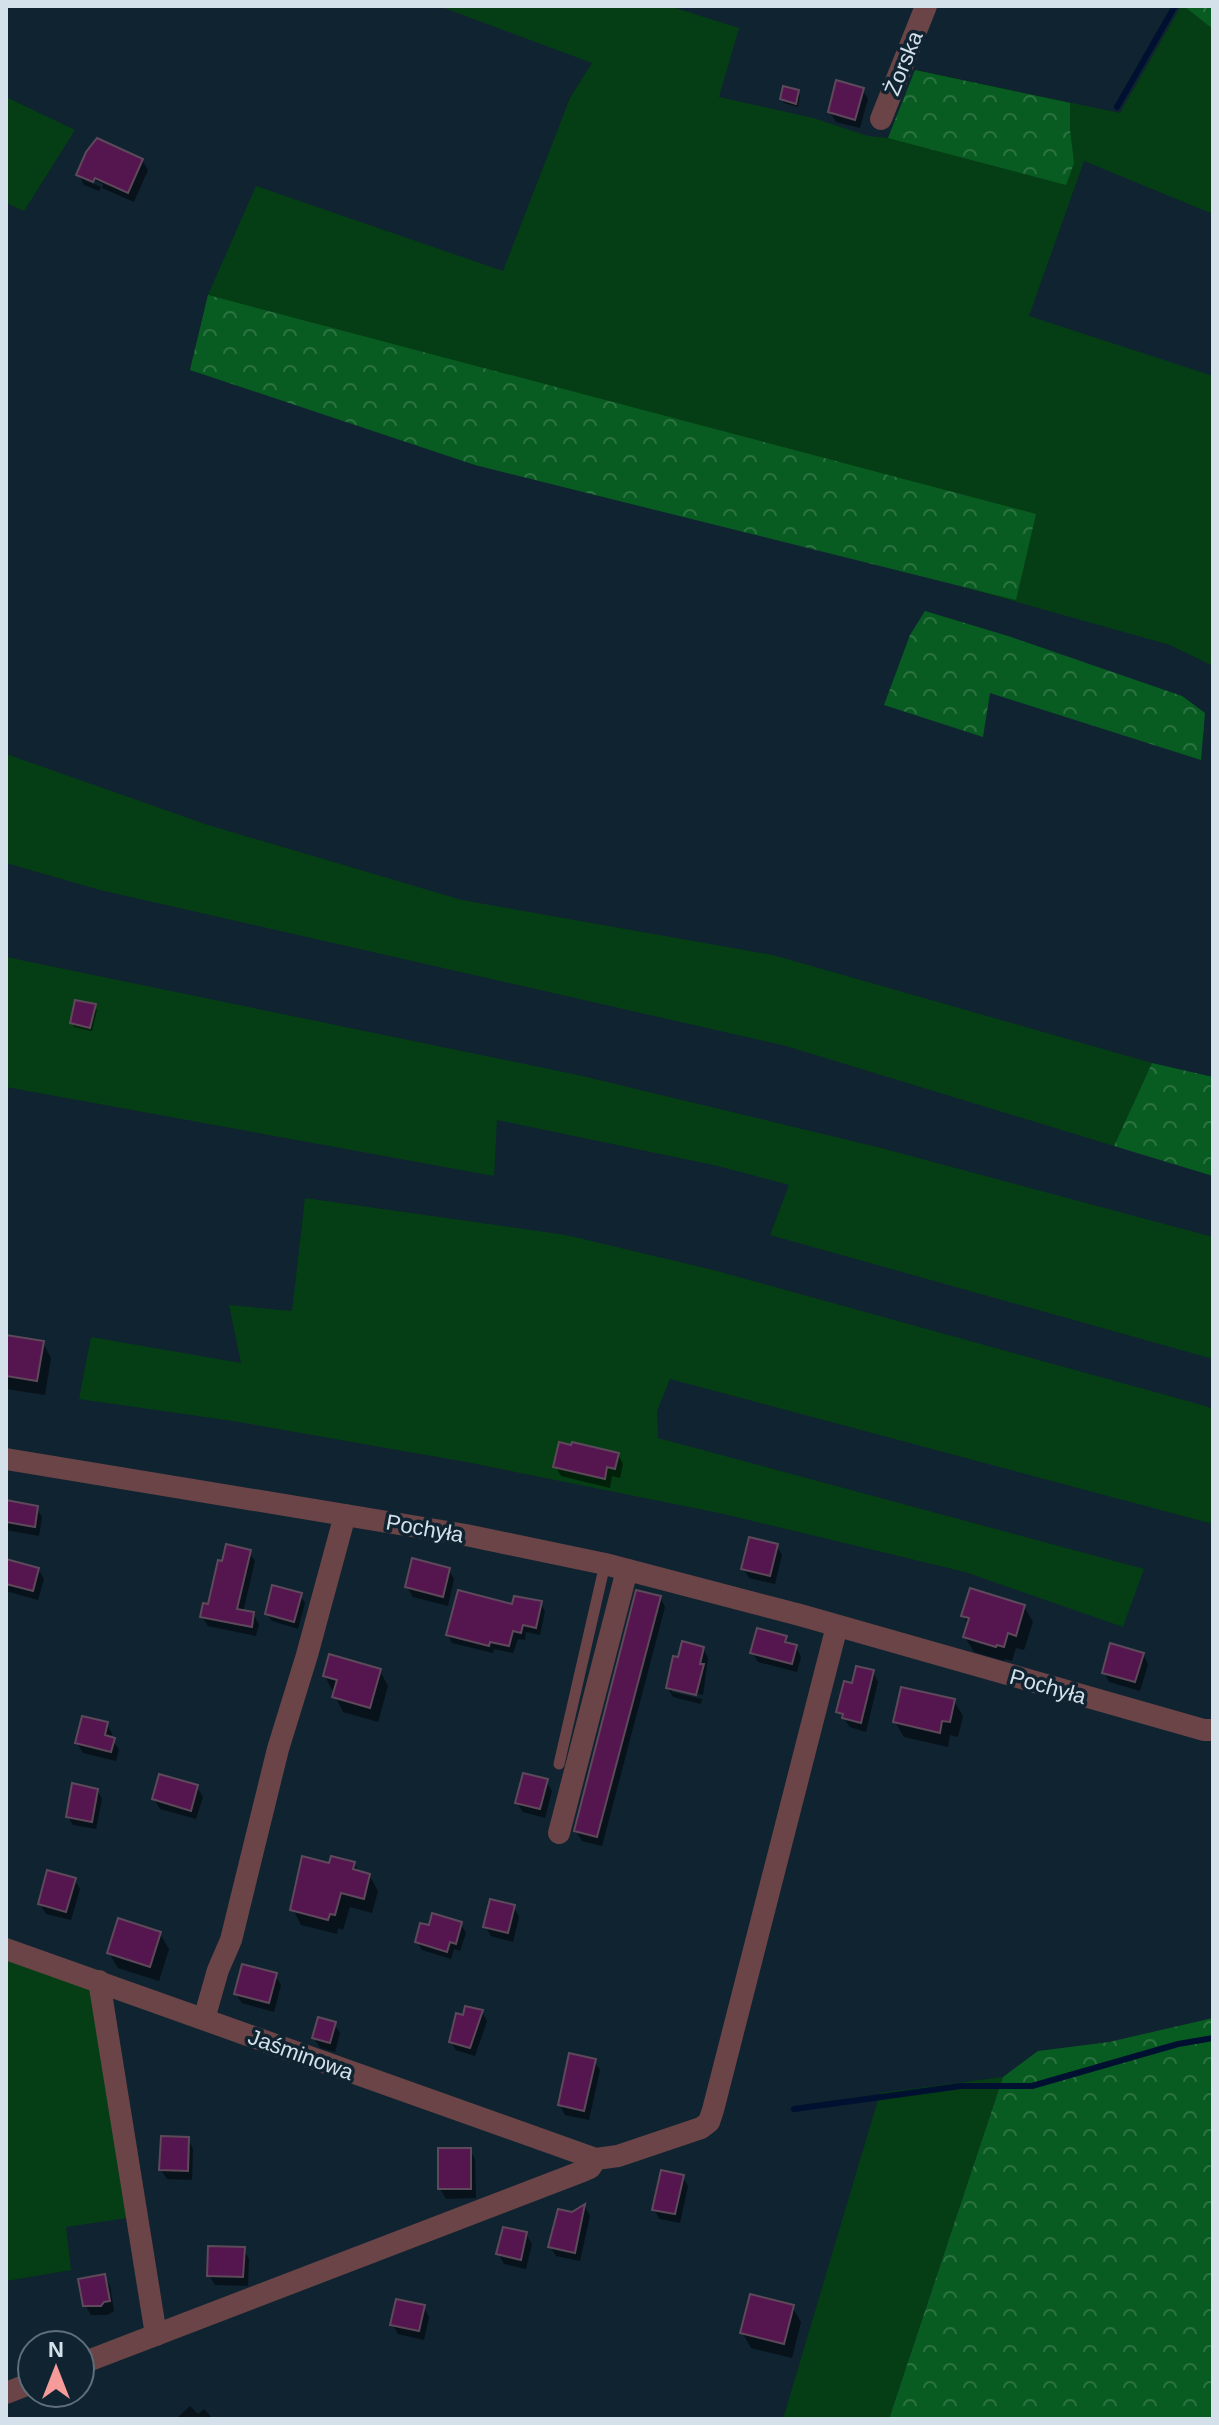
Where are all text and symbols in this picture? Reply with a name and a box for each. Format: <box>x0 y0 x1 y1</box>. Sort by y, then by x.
street label: Żorska <box>879 27 928 99</box>
street label: Pochyła <box>384 1509 466 1548</box>
street label: Pochyła <box>1007 1664 1090 1709</box>
street label: Jaśminowa <box>245 2024 358 2085</box>
north arrow <box>16 2329 96 2409</box>
text: N <box>48 2337 64 2362</box>

